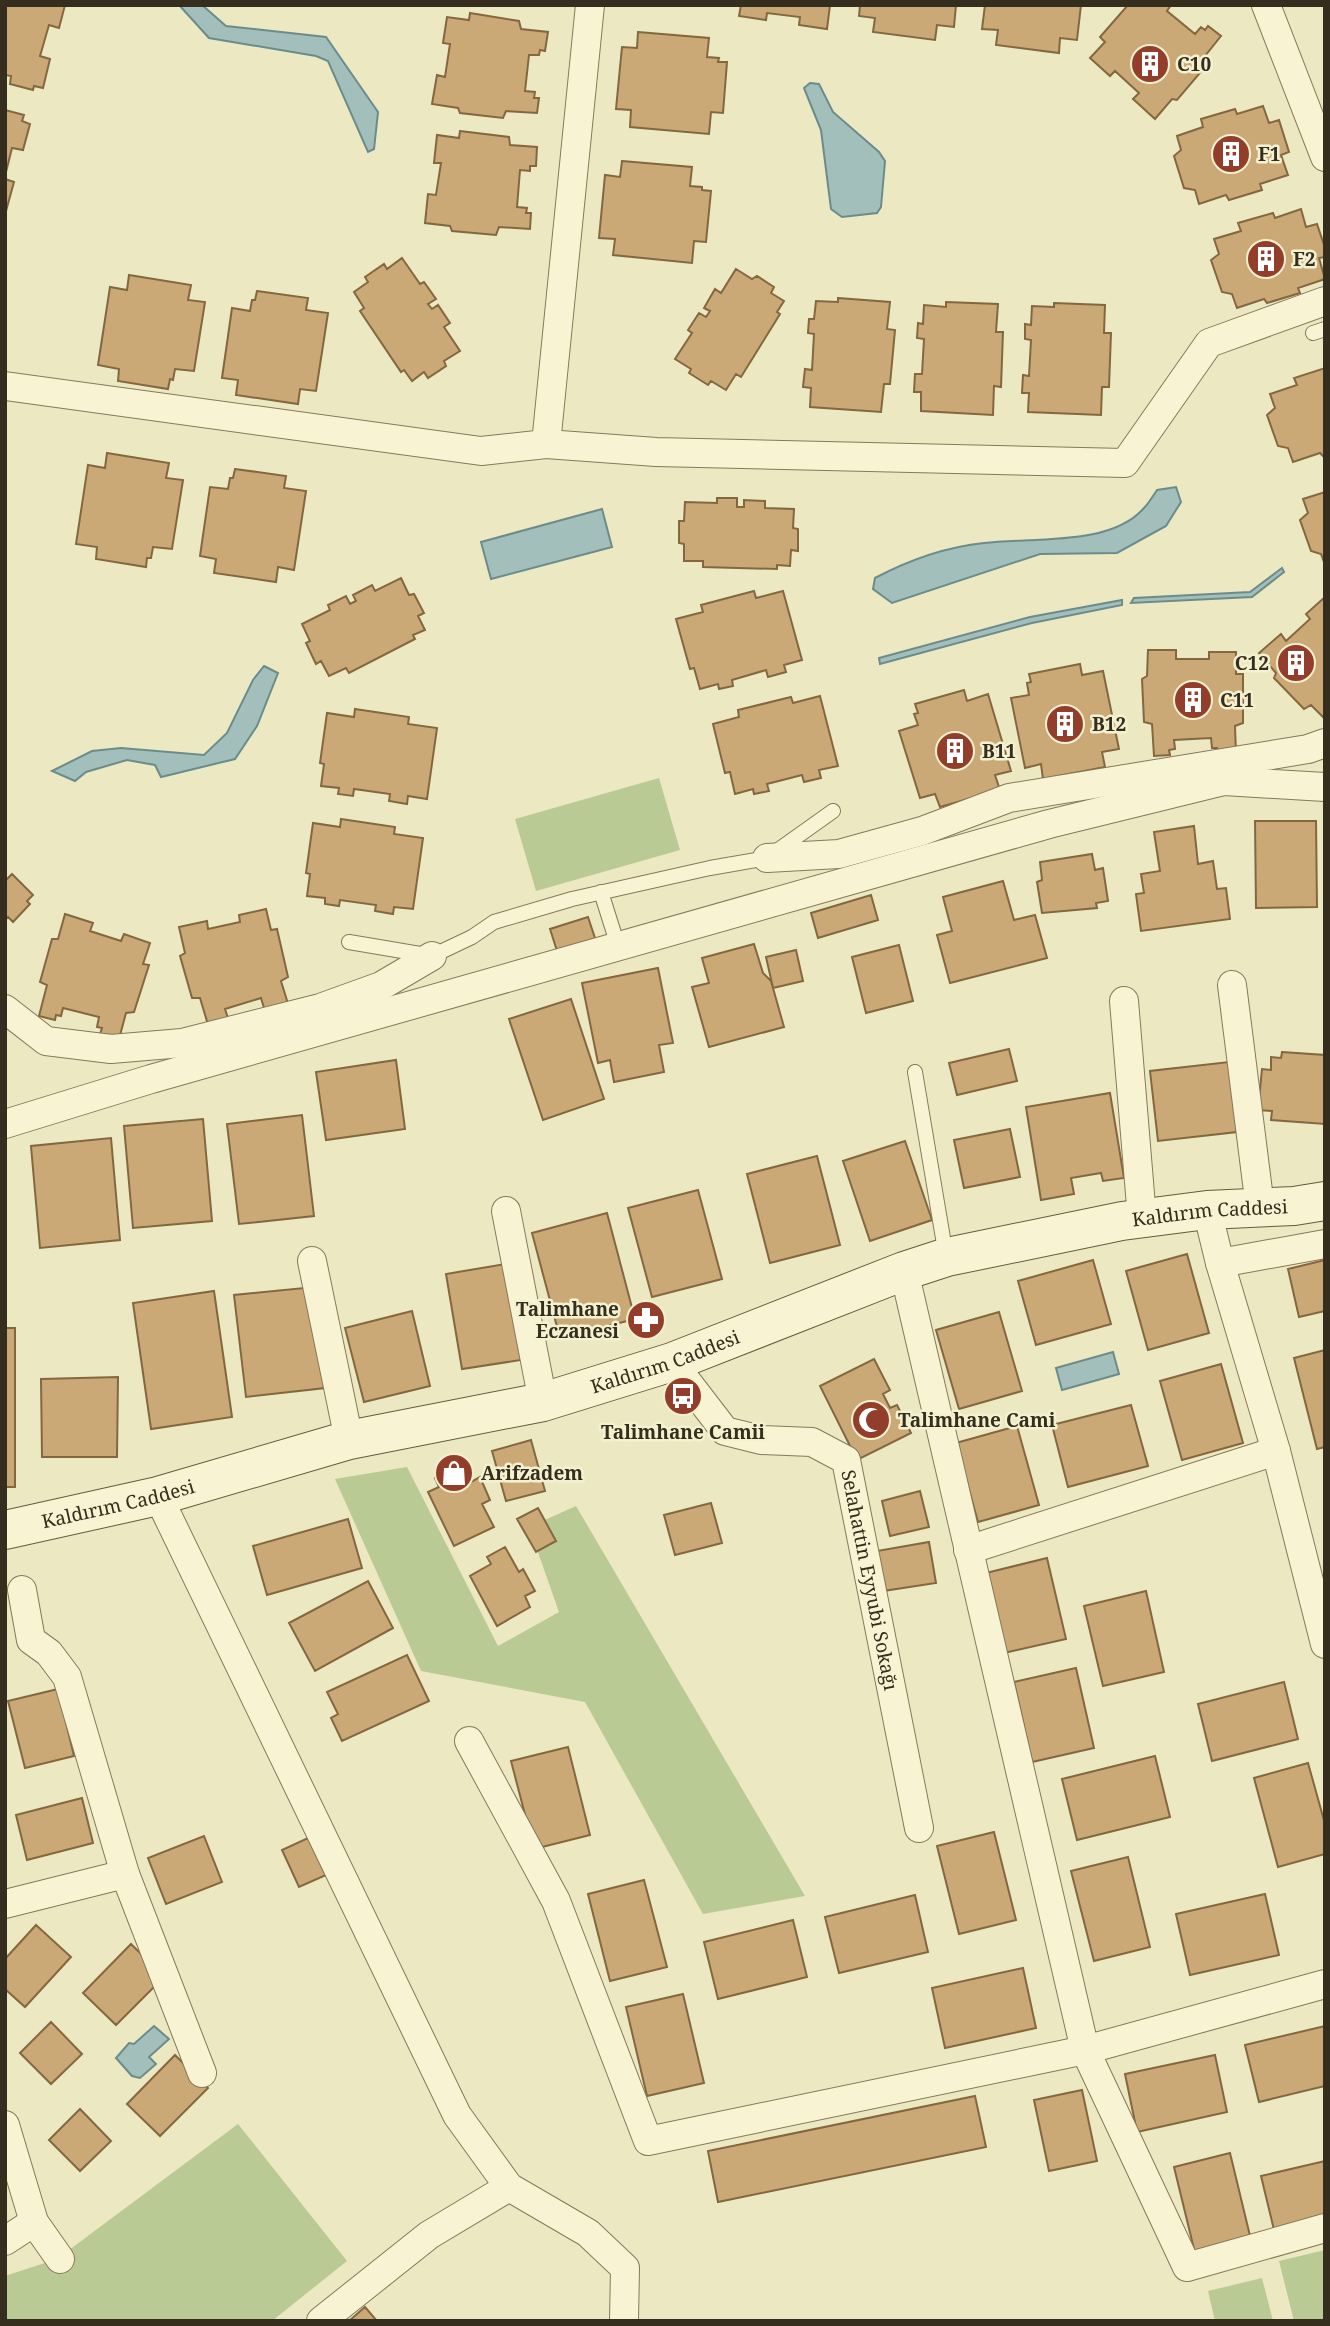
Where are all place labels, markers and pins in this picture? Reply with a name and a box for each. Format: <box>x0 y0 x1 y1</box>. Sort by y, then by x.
building icon: C10 <box>1129 43 1171 85</box>
place label: C10 <box>1177 51 1211 77</box>
building icon: F1 <box>1210 133 1252 175</box>
place label: F1 <box>1258 141 1281 167</box>
building icon: F2 <box>1245 238 1287 280</box>
place label: F2 <box>1293 246 1316 272</box>
building icon: C12 <box>1275 642 1317 684</box>
place label: C12 <box>1235 650 1269 676</box>
building icon: C11 <box>1172 679 1214 721</box>
place label: C11 <box>1220 687 1254 713</box>
building icon: B12 <box>1044 703 1086 745</box>
place label: B12 <box>1092 711 1126 737</box>
building icon: B11 <box>934 730 976 772</box>
place label: B11 <box>982 738 1016 764</box>
place label: Talimhane Eczanesi <box>516 1296 619 1344</box>
pharmacy icon: Talimhane Eczanesi <box>625 1299 667 1341</box>
bus stop icon: Talimhane Camii <box>662 1375 704 1417</box>
mosque icon: Talimhane Cami <box>850 1399 892 1441</box>
place label: Talimhane Cami <box>898 1407 1056 1433</box>
place label: Talimhane Camii <box>601 1419 765 1445</box>
shop icon: Arifzadem <box>433 1452 475 1494</box>
place label: Arifzadem <box>481 1460 583 1486</box>

